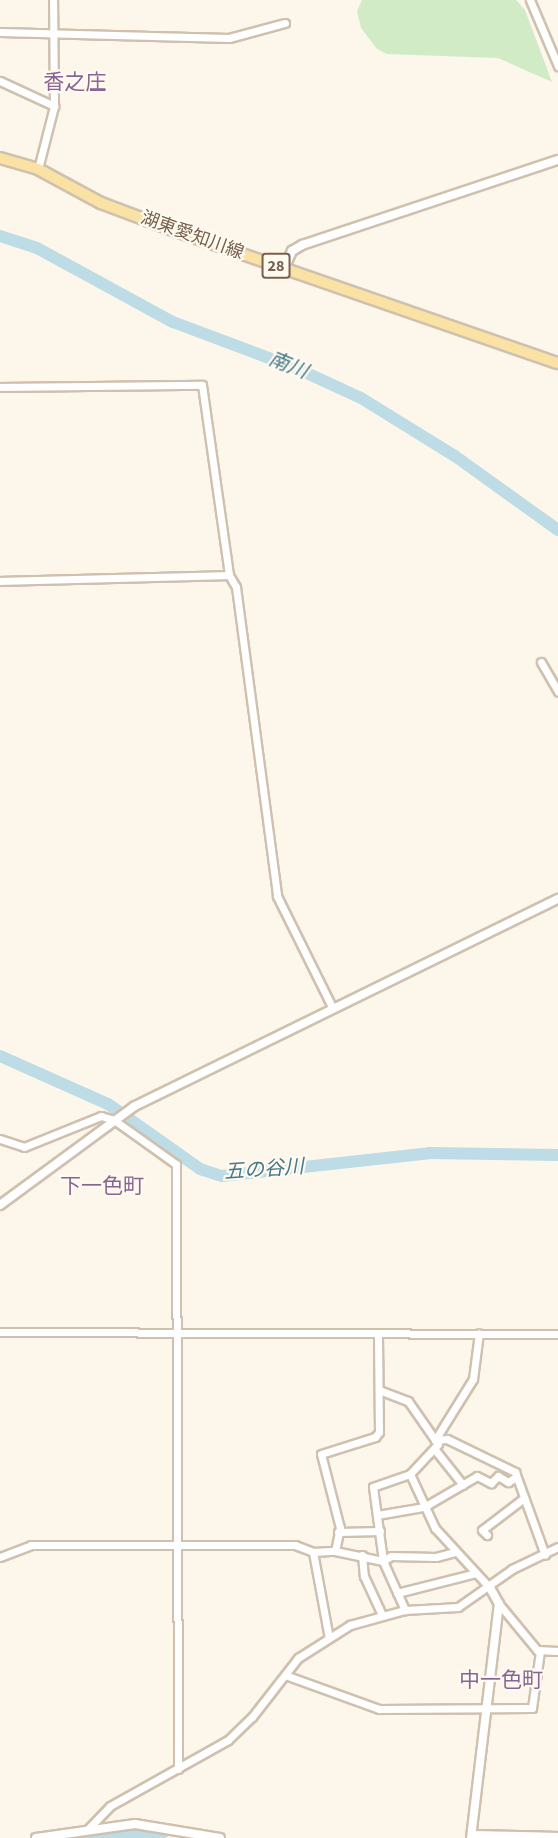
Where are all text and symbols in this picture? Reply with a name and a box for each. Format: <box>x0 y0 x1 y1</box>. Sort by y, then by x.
district label: 香之庄 <box>44 69 106 95</box>
street label: 湖東愛知川線 <box>138 207 246 265</box>
road number: 28 <box>261 253 291 279</box>
water label: 南川 <box>265 347 311 385</box>
water label: 五の谷川 <box>223 1155 305 1185</box>
district label: 下一色町 <box>60 1173 144 1199</box>
district label: 中一色町 <box>459 1667 543 1693</box>

